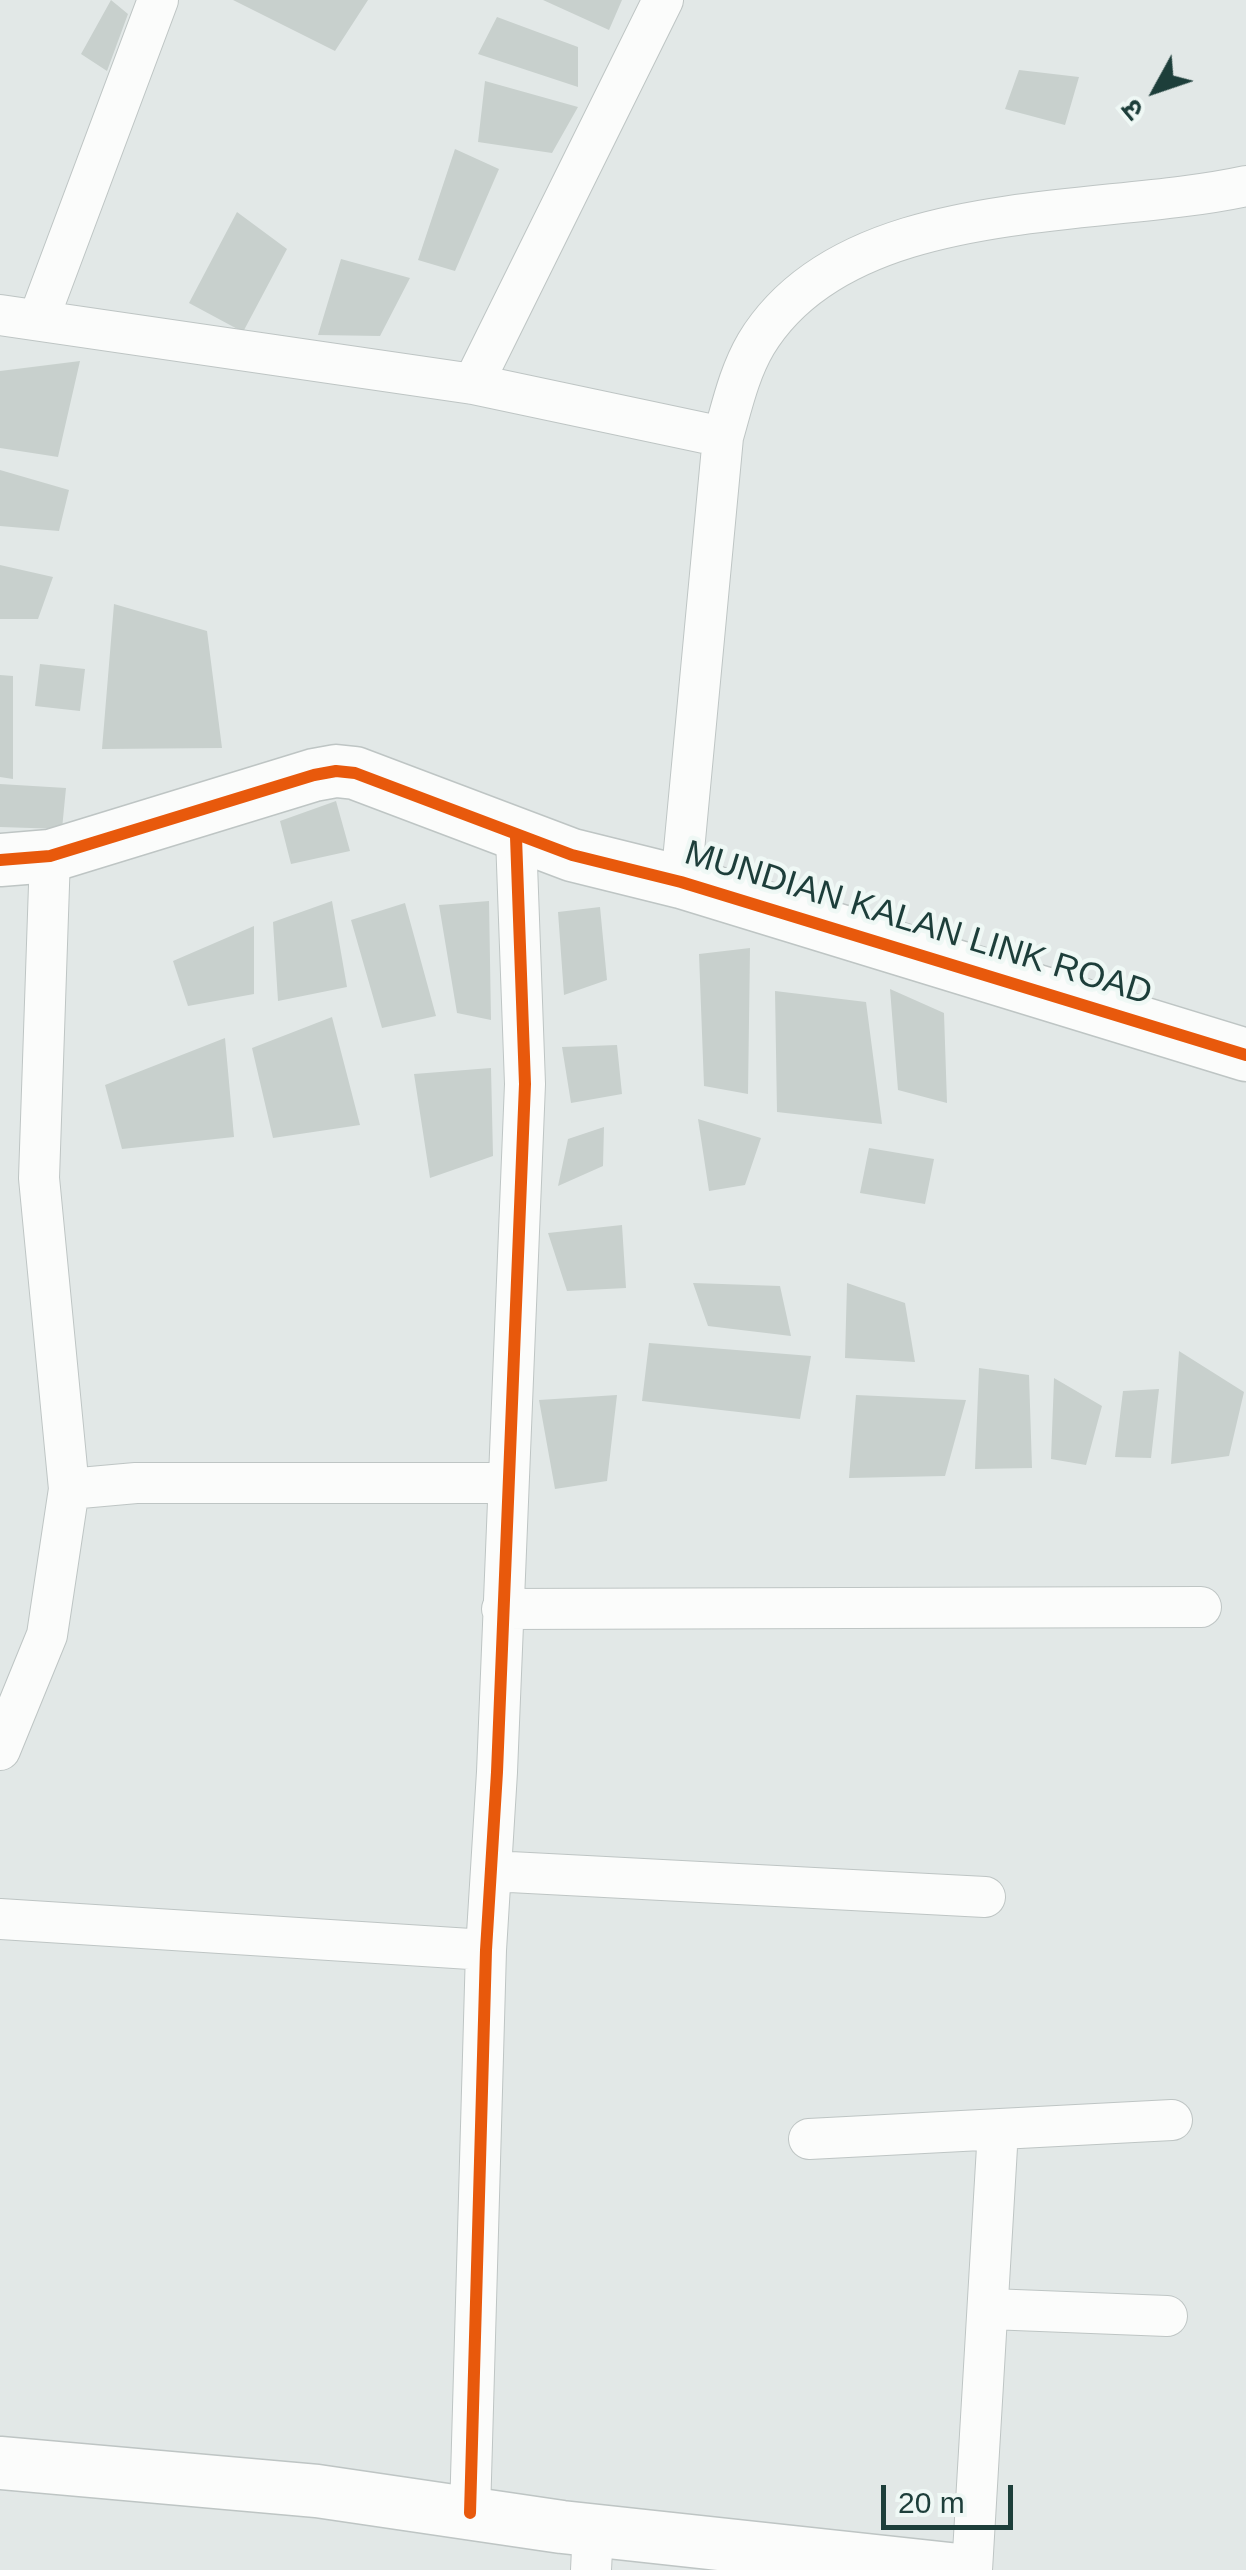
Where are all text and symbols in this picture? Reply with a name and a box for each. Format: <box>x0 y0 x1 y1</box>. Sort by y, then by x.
north arrow <box>1106 40 1206 140</box>
text: उ <box>1115 93 1150 126</box>
street label: MUNDIAN KALAN LINK ROAD <box>679 833 1157 1015</box>
scale bar <box>886 2465 1018 2527</box>
text: 20 m <box>898 2486 965 2519</box>

